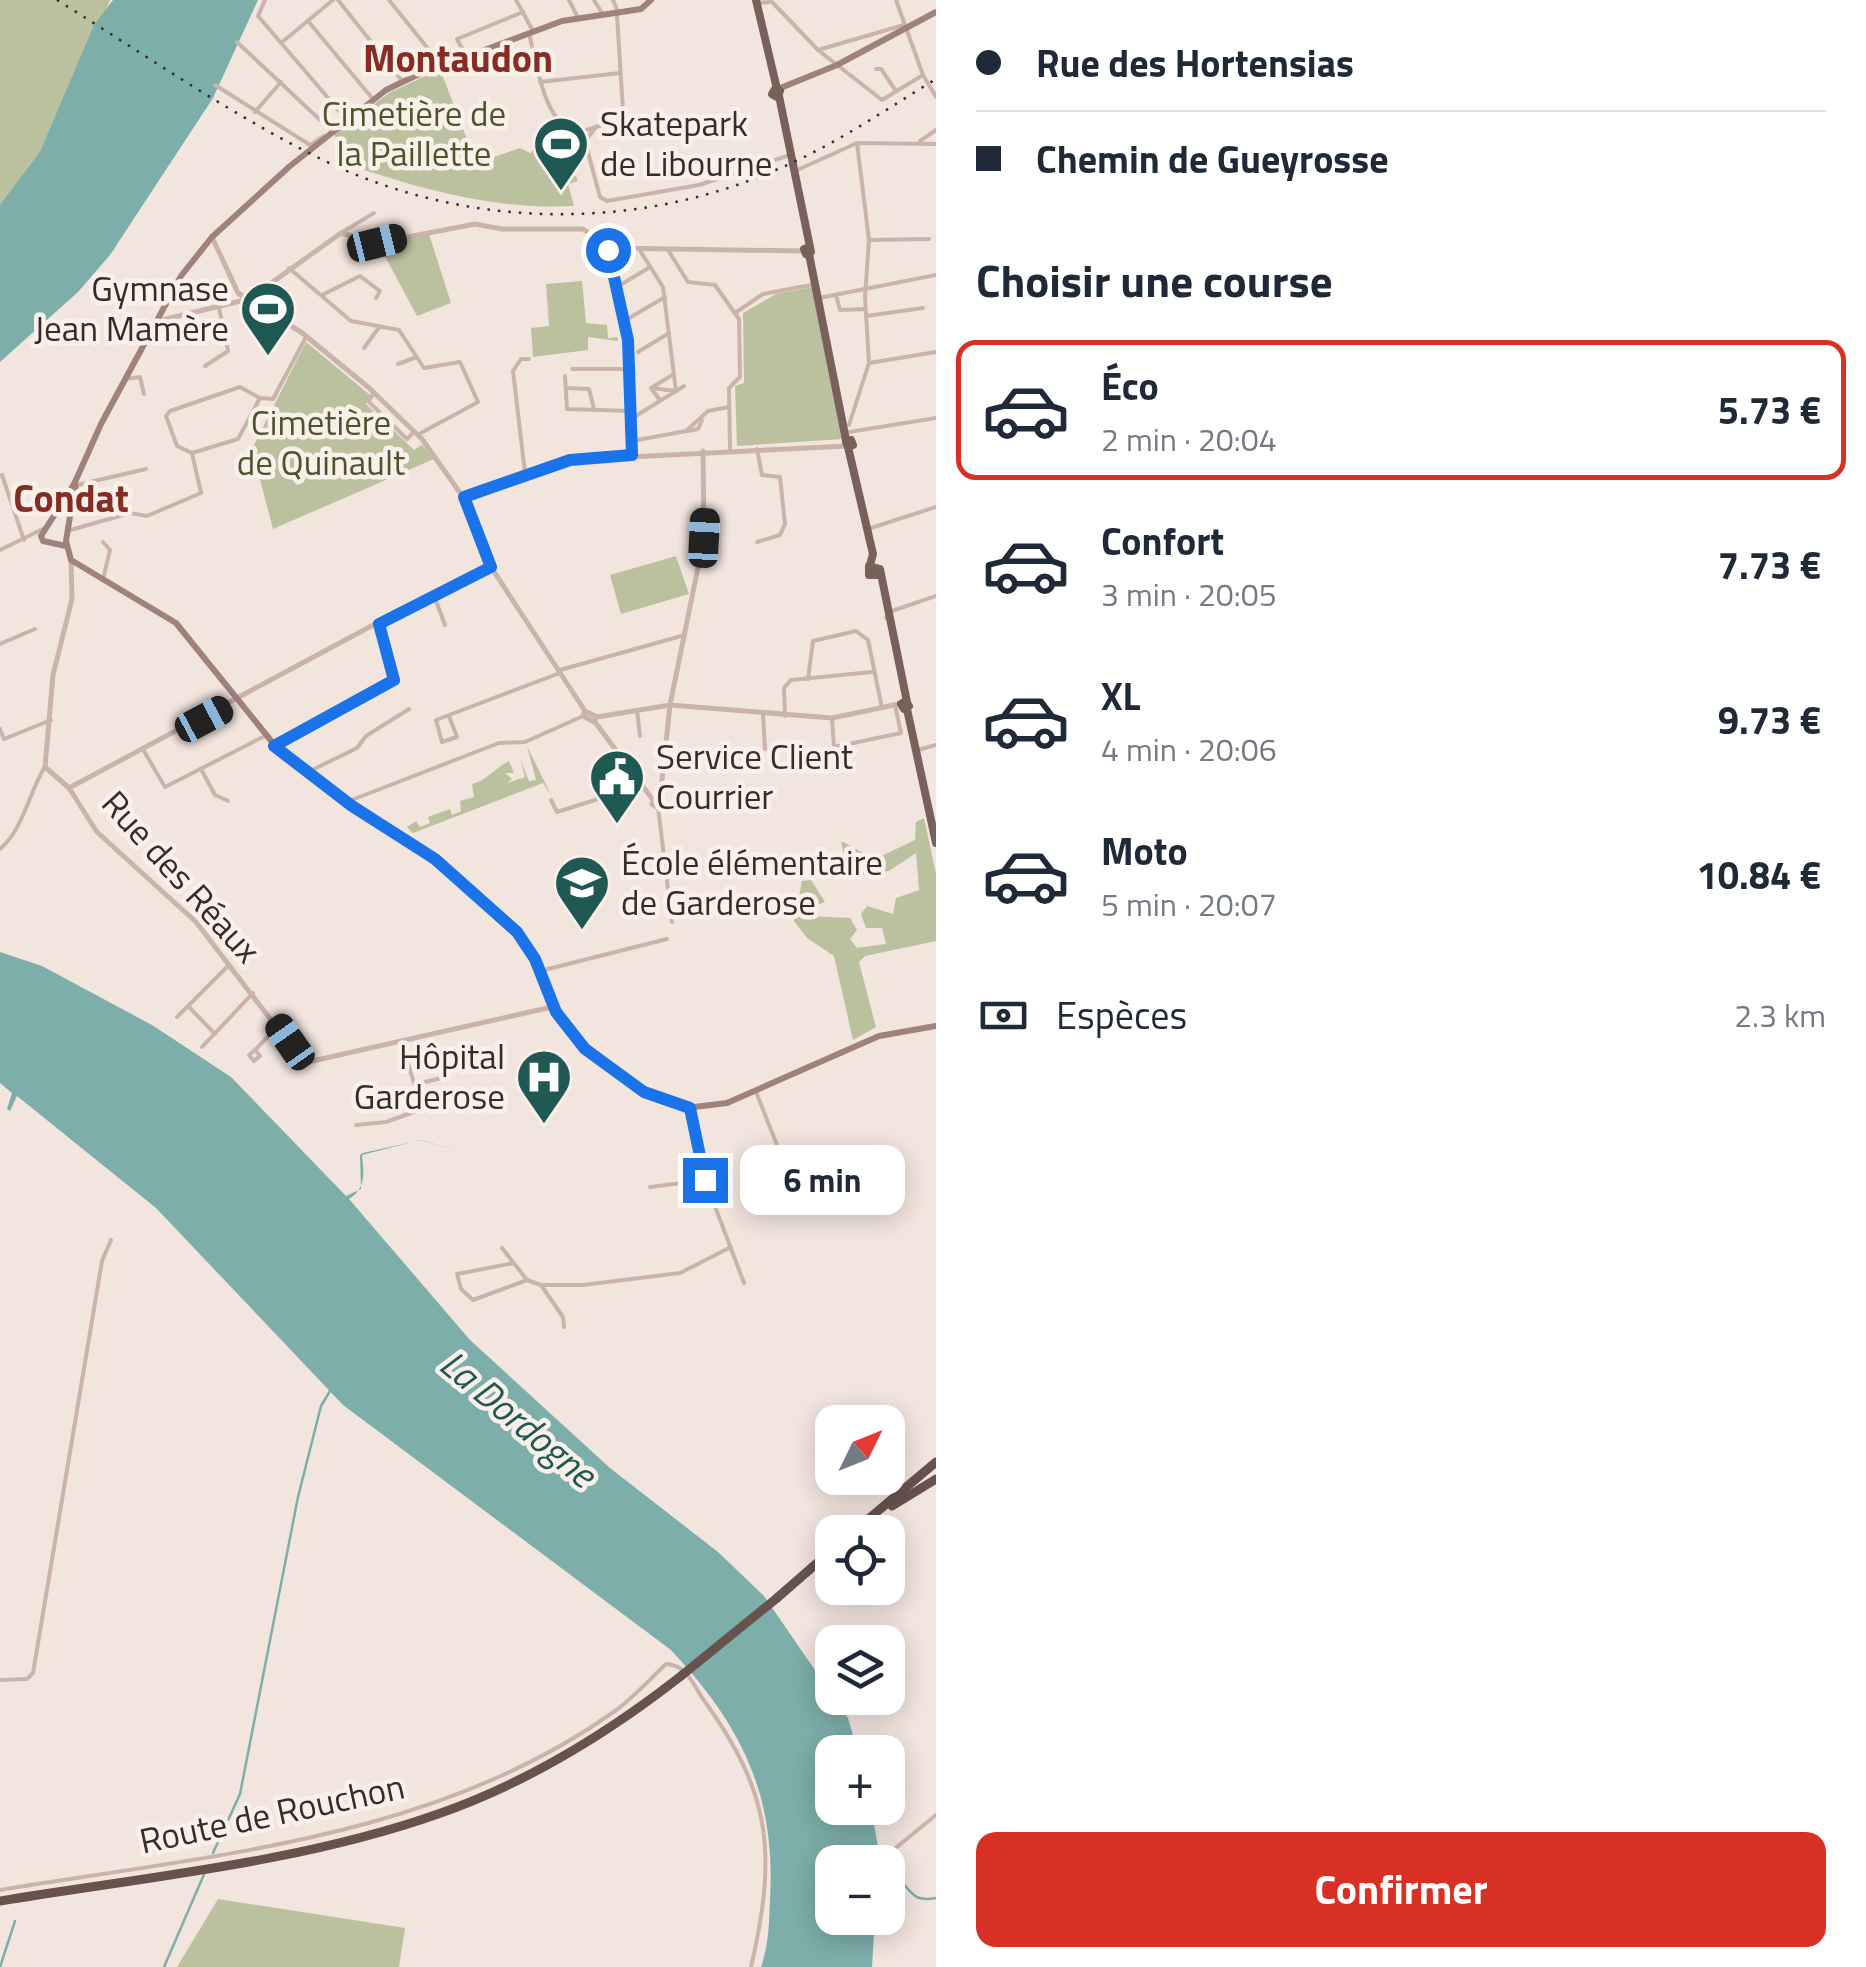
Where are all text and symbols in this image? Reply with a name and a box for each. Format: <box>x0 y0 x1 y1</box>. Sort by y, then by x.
district label: Montaudon <box>363 29 553 87</box>
text: Rue des Hortensias <box>1036 34 1354 92</box>
park label: Cimetière de la Paillette <box>322 86 506 180</box>
place label: Skatepark de Libourne <box>600 96 772 190</box>
sports icon: Skatepark de Libourne <box>531 114 591 193</box>
text: Chemin de Gueyrosse <box>1036 130 1389 188</box>
car <box>344 221 410 265</box>
route start <box>586 228 631 273</box>
text: Choisir une course <box>976 246 1333 314</box>
place label: Gymnase Jean Mamère <box>34 261 229 355</box>
sports icon: Gymnase Jean Mamère <box>238 279 298 358</box>
text: Éco <box>1101 357 1159 415</box>
icon: car <box>981 365 1071 455</box>
text: 5.73 € <box>1718 381 1821 439</box>
park label: Cimetière de Quinault <box>237 395 405 489</box>
text: 2 min · 20:04 <box>1101 415 1277 463</box>
district label: Condat <box>13 469 129 527</box>
car <box>687 507 721 569</box>
text: Confort <box>1101 512 1224 570</box>
icon: car <box>981 520 1071 610</box>
text: 7.73 € <box>1718 536 1821 594</box>
text: 3 min · 20:05 <box>1101 570 1277 618</box>
text: XL <box>1101 667 1141 725</box>
icon: car <box>981 675 1071 765</box>
text: 9.73 € <box>1718 691 1821 749</box>
car <box>170 692 238 746</box>
text: 4 min · 20:06 <box>1101 725 1277 773</box>
place label: Service Client Courrier <box>656 729 853 823</box>
public building icon: Service Client Courrier <box>587 747 647 826</box>
street label: Rue des Réaux <box>89 778 274 975</box>
text: Moto <box>1101 822 1188 880</box>
icon: car <box>981 830 1071 920</box>
place label: École élémentaire de Garderose <box>621 835 883 929</box>
text: 10.84 € <box>1697 846 1821 904</box>
school or university icon: École élémentaire de Garderose <box>552 853 612 932</box>
text: 5 min · 20:07 <box>1101 880 1277 928</box>
text: Espèces <box>1056 986 1187 1044</box>
icon: cash <box>976 988 1031 1043</box>
text: 2.3 km <box>1734 991 1826 1039</box>
car <box>261 1009 319 1075</box>
place label: Hôpital Garderose <box>354 1029 505 1123</box>
hospital icon: Hôpital Garderose <box>514 1047 574 1126</box>
callout: 6 min <box>740 1145 905 1215</box>
text: 6 min <box>784 1156 861 1204</box>
route end <box>683 1158 728 1203</box>
water label: La Dordogne <box>428 1335 611 1503</box>
north arrow <box>815 1405 905 1495</box>
map controls <box>815 1405 905 1935</box>
button: locate <box>815 1515 905 1605</box>
button: layers <box>815 1625 905 1715</box>
button: + <box>815 1735 905 1825</box>
street label: Route de Rouchon <box>134 1759 409 1867</box>
button: Confirmer <box>976 1832 1826 1947</box>
button: − <box>815 1845 905 1935</box>

